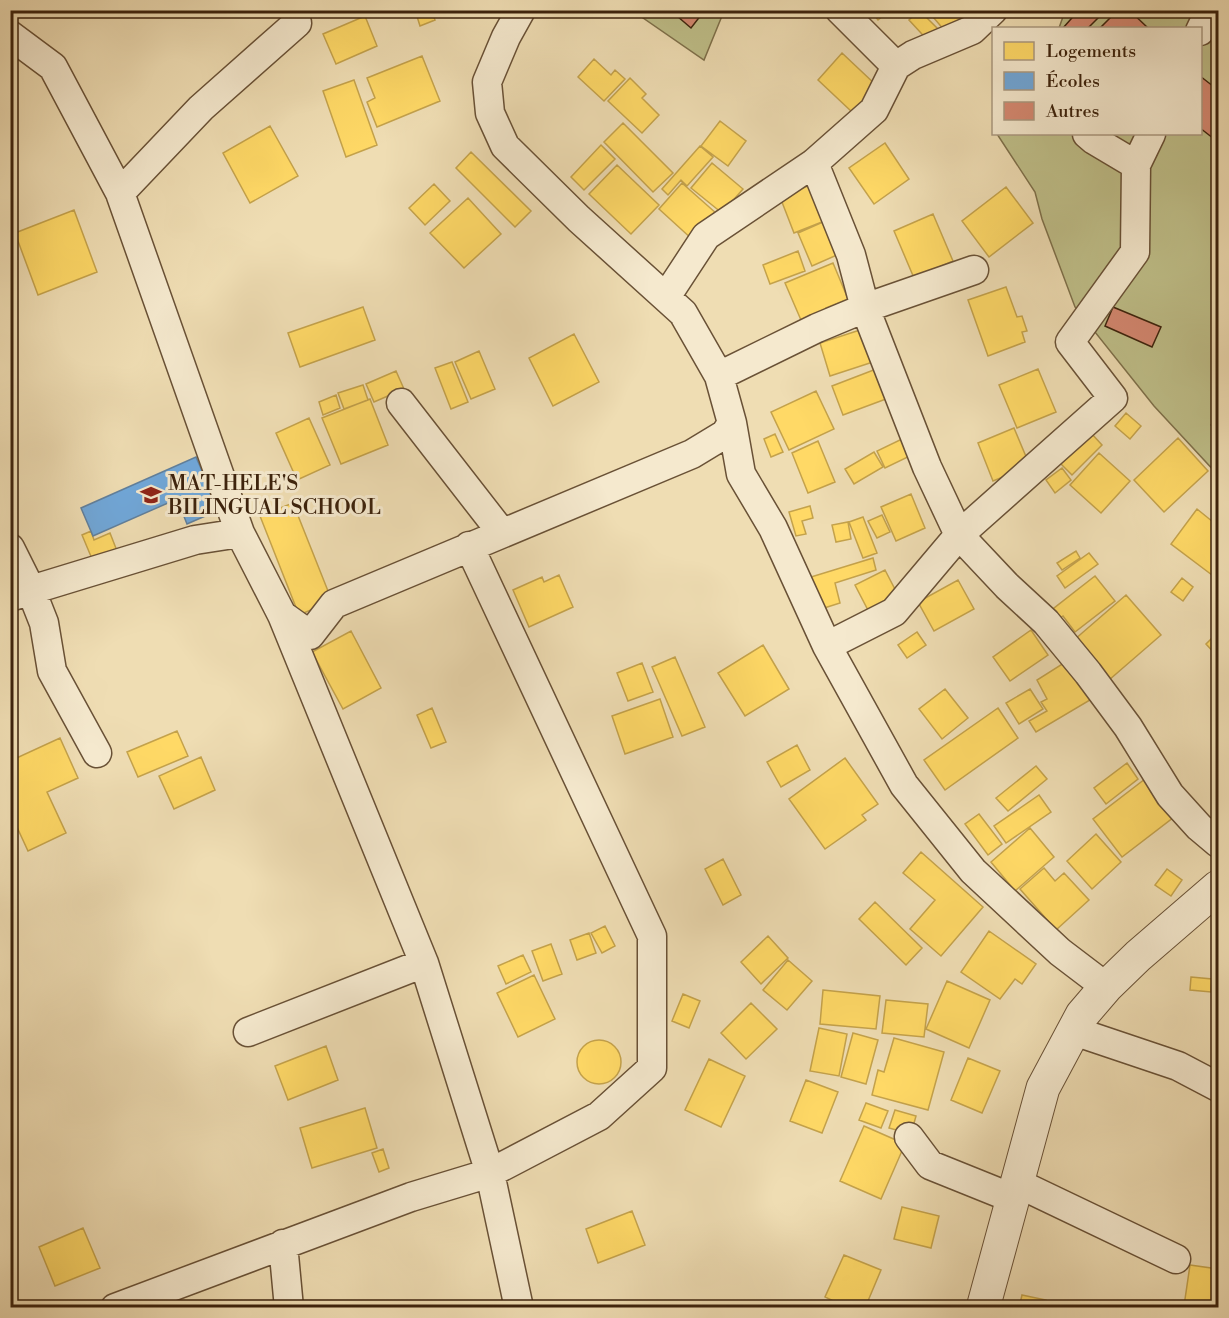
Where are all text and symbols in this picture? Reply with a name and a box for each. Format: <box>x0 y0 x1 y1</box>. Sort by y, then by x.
legend <box>992 27 1202 135</box>
text: Logements <box>1046 40 1136 63</box>
text: Écoles <box>1046 70 1100 93</box>
text: Autres <box>1045 100 1100 123</box>
place label: MAT-HELE'S BILINGUAL SCHOOL <box>167 471 381 521</box>
school or university icon: MAT-HELE'S BILINGUAL SCHOOL <box>139 483 163 507</box>

